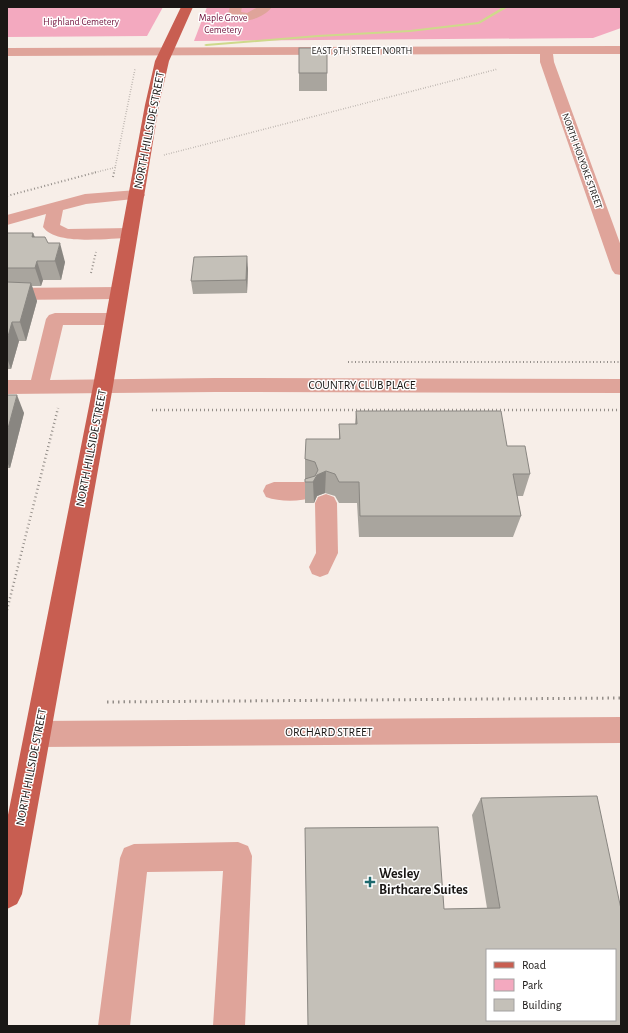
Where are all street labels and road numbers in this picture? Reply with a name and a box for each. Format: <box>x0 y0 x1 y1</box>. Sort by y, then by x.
street label: EAST 9TH STREET NORTH <box>312 46 412 56</box>
street label: NORTH HILLSIDE STREET <box>132 70 166 190</box>
street label: NORTH HOLYOKE STREET <box>560 112 604 210</box>
street label: COUNTRY CLUB PLACE <box>308 379 416 391</box>
street label: NORTH HILLSIDE STREET <box>74 388 108 508</box>
street label: NORTH HILLSIDE STREET <box>14 707 48 827</box>
street label: ORCHARD STREET <box>285 726 373 738</box>

